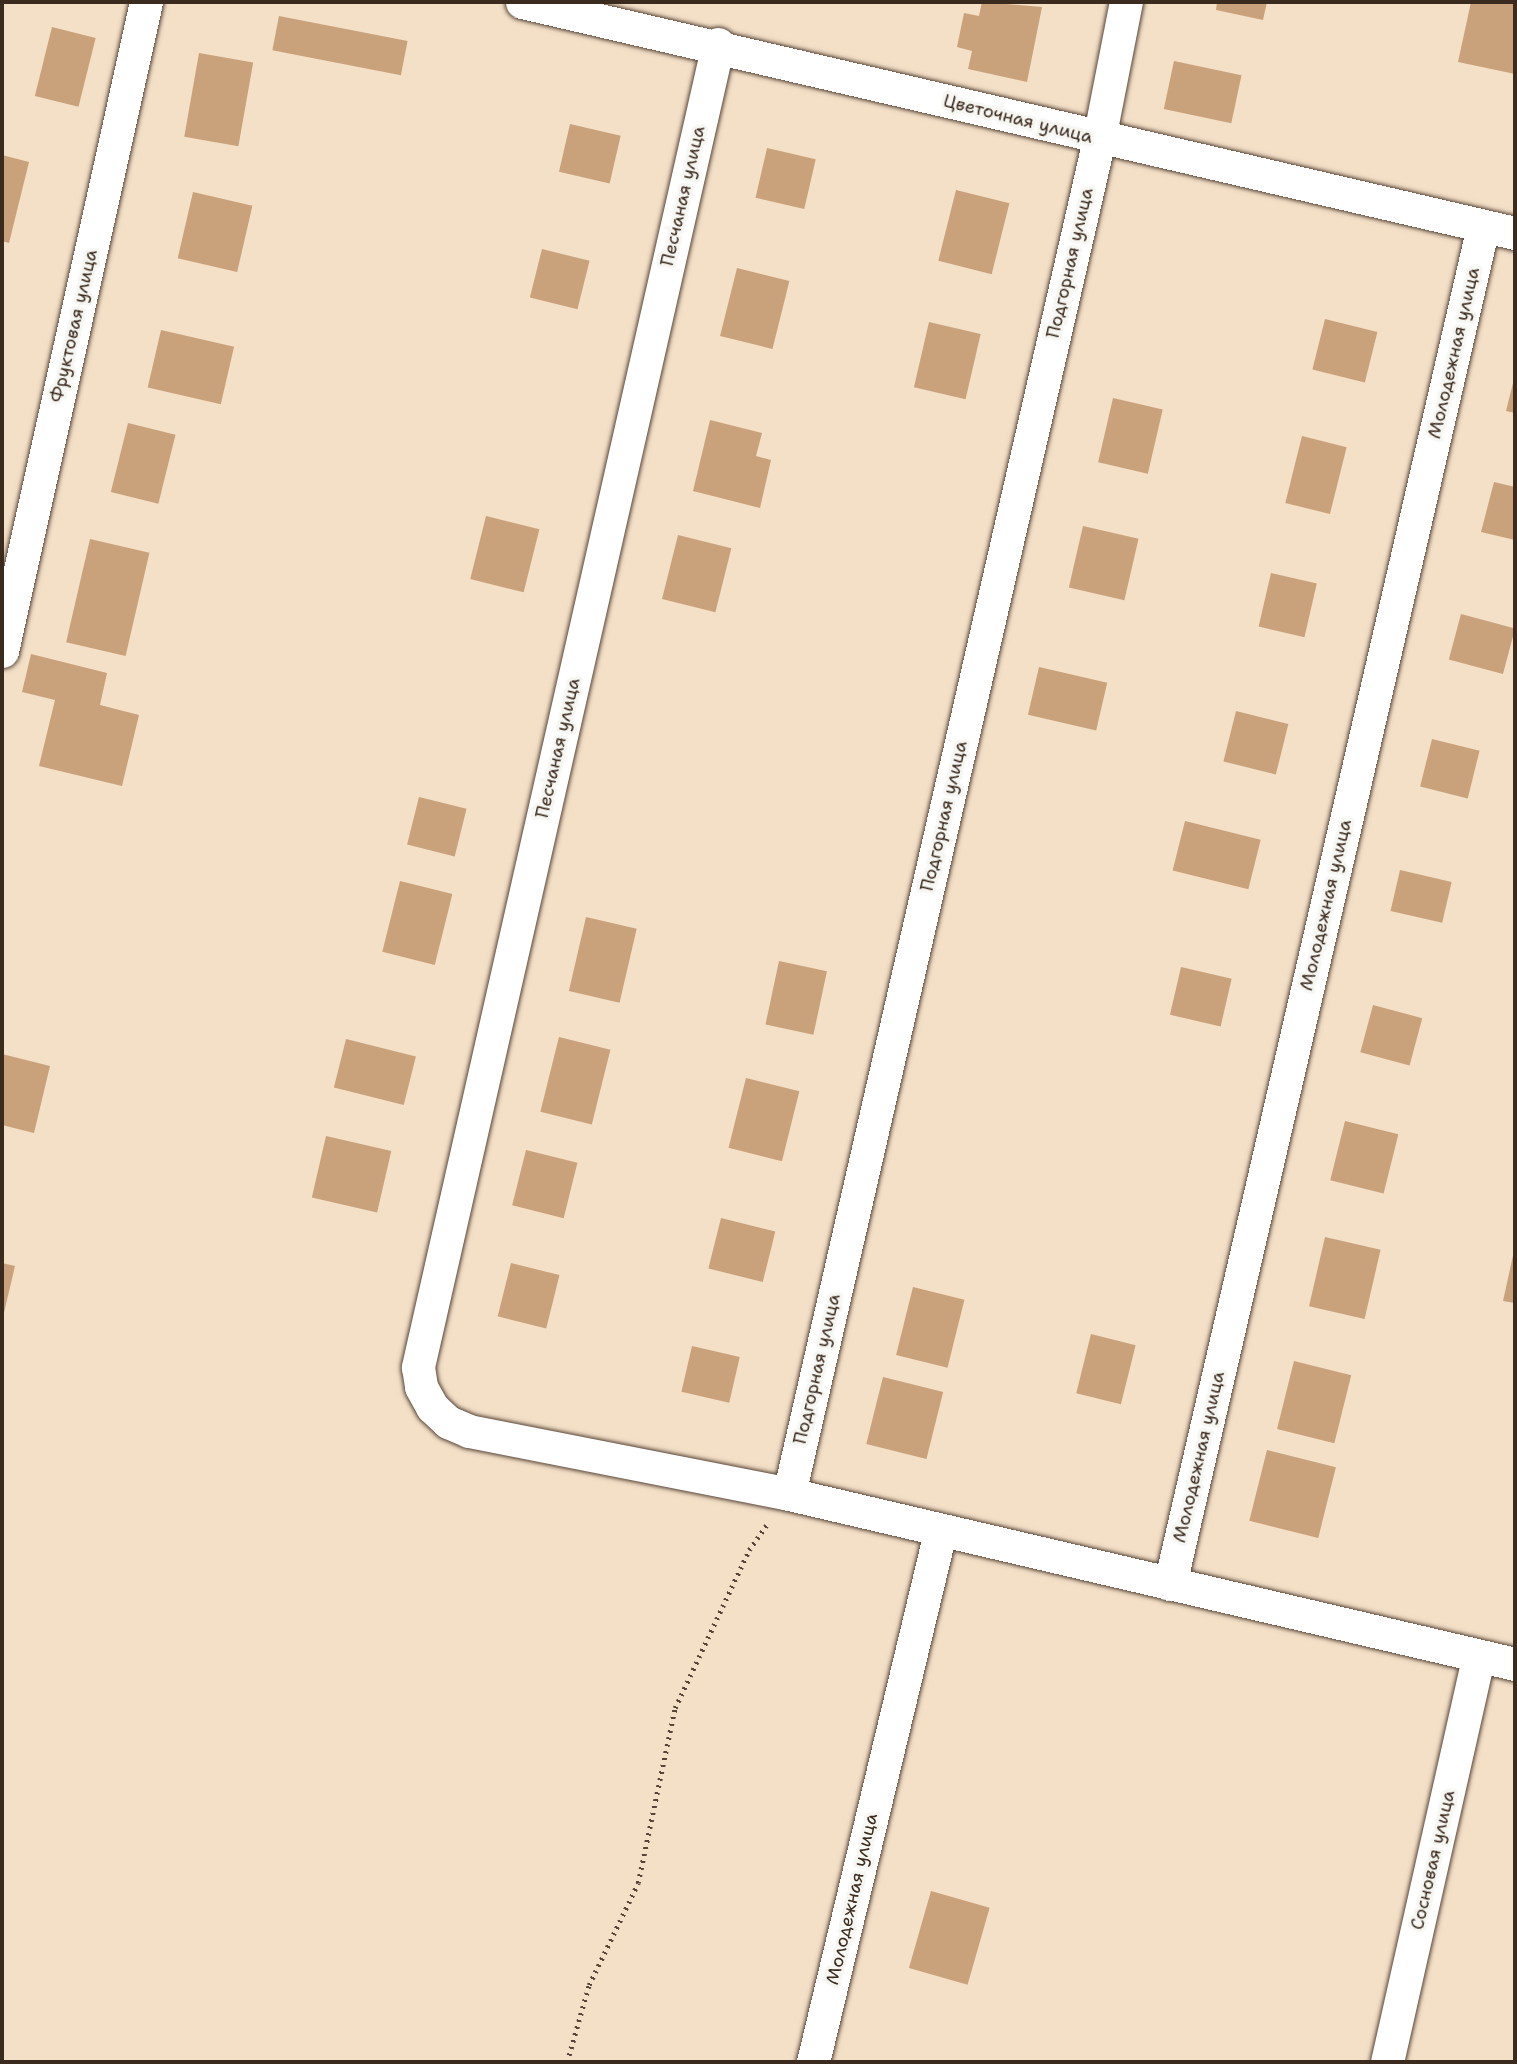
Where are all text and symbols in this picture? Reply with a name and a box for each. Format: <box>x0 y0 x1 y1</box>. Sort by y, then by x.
street label: Цветочная улица <box>941 90 1095 148</box>
street label: Песчаная улица <box>656 124 710 268</box>
street label: Подгорная улица <box>1042 186 1098 340</box>
street label: Фруктовая улица <box>46 247 102 405</box>
street label: Молодежная улица <box>1424 265 1484 441</box>
street label: Песчаная улица <box>531 676 585 820</box>
street label: Подгорная улица <box>916 739 972 893</box>
street label: Молодежная улица <box>1296 817 1356 993</box>
street label: Подгорная улица <box>789 1292 845 1446</box>
street label: Молодежная улица <box>1169 1369 1229 1545</box>
street label: Сосновая улица <box>1406 1788 1460 1932</box>
street label: Молодежная улица <box>822 1811 882 1987</box>

